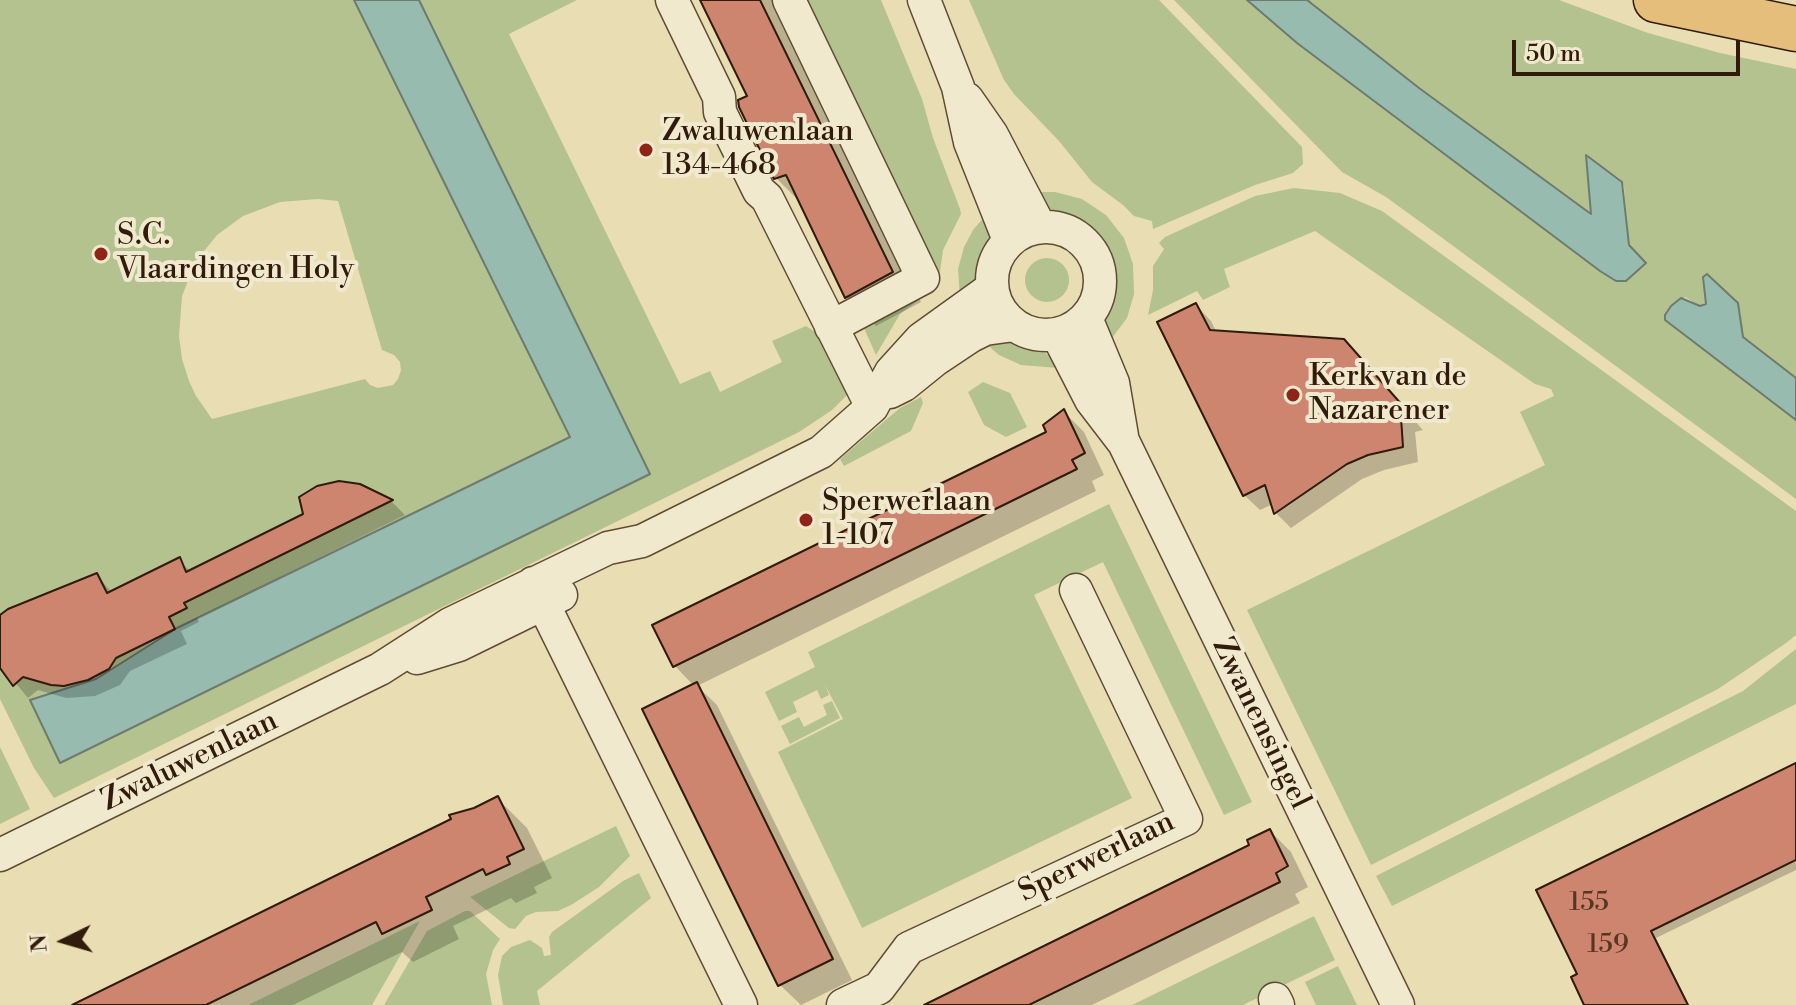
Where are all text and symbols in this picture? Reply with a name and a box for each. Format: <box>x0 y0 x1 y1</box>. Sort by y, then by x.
scale bar <box>1516 24 1744 74</box>
text: 50 m <box>1526 39 1581 69</box>
place label: Zwaluwenlaan 134-468 <box>662 115 854 186</box>
marker: Zwaluwenlaan 134-468 <box>637 141 655 159</box>
place label: S.C. Vlaardingen Holy <box>117 219 354 290</box>
marker: S.C. Vlaardingen Holy <box>92 245 110 263</box>
place label: Kerk van de Nazarener <box>1309 360 1467 430</box>
marker: Kerk van de Nazarener <box>1284 386 1302 404</box>
place label: Sperwerlaan 1-107 <box>822 485 991 556</box>
marker: Sperwerlaan 1-107 <box>797 511 815 529</box>
street label: Zwanensingel <box>1203 632 1317 816</box>
street label: Zwaluwenlaan <box>96 704 284 820</box>
street label: Sperwerlaan <box>1013 805 1181 911</box>
house number: 155 <box>1569 888 1609 920</box>
north arrow <box>24 901 104 981</box>
house number: 159 <box>1587 930 1629 962</box>
text: N <box>25 933 54 953</box>

